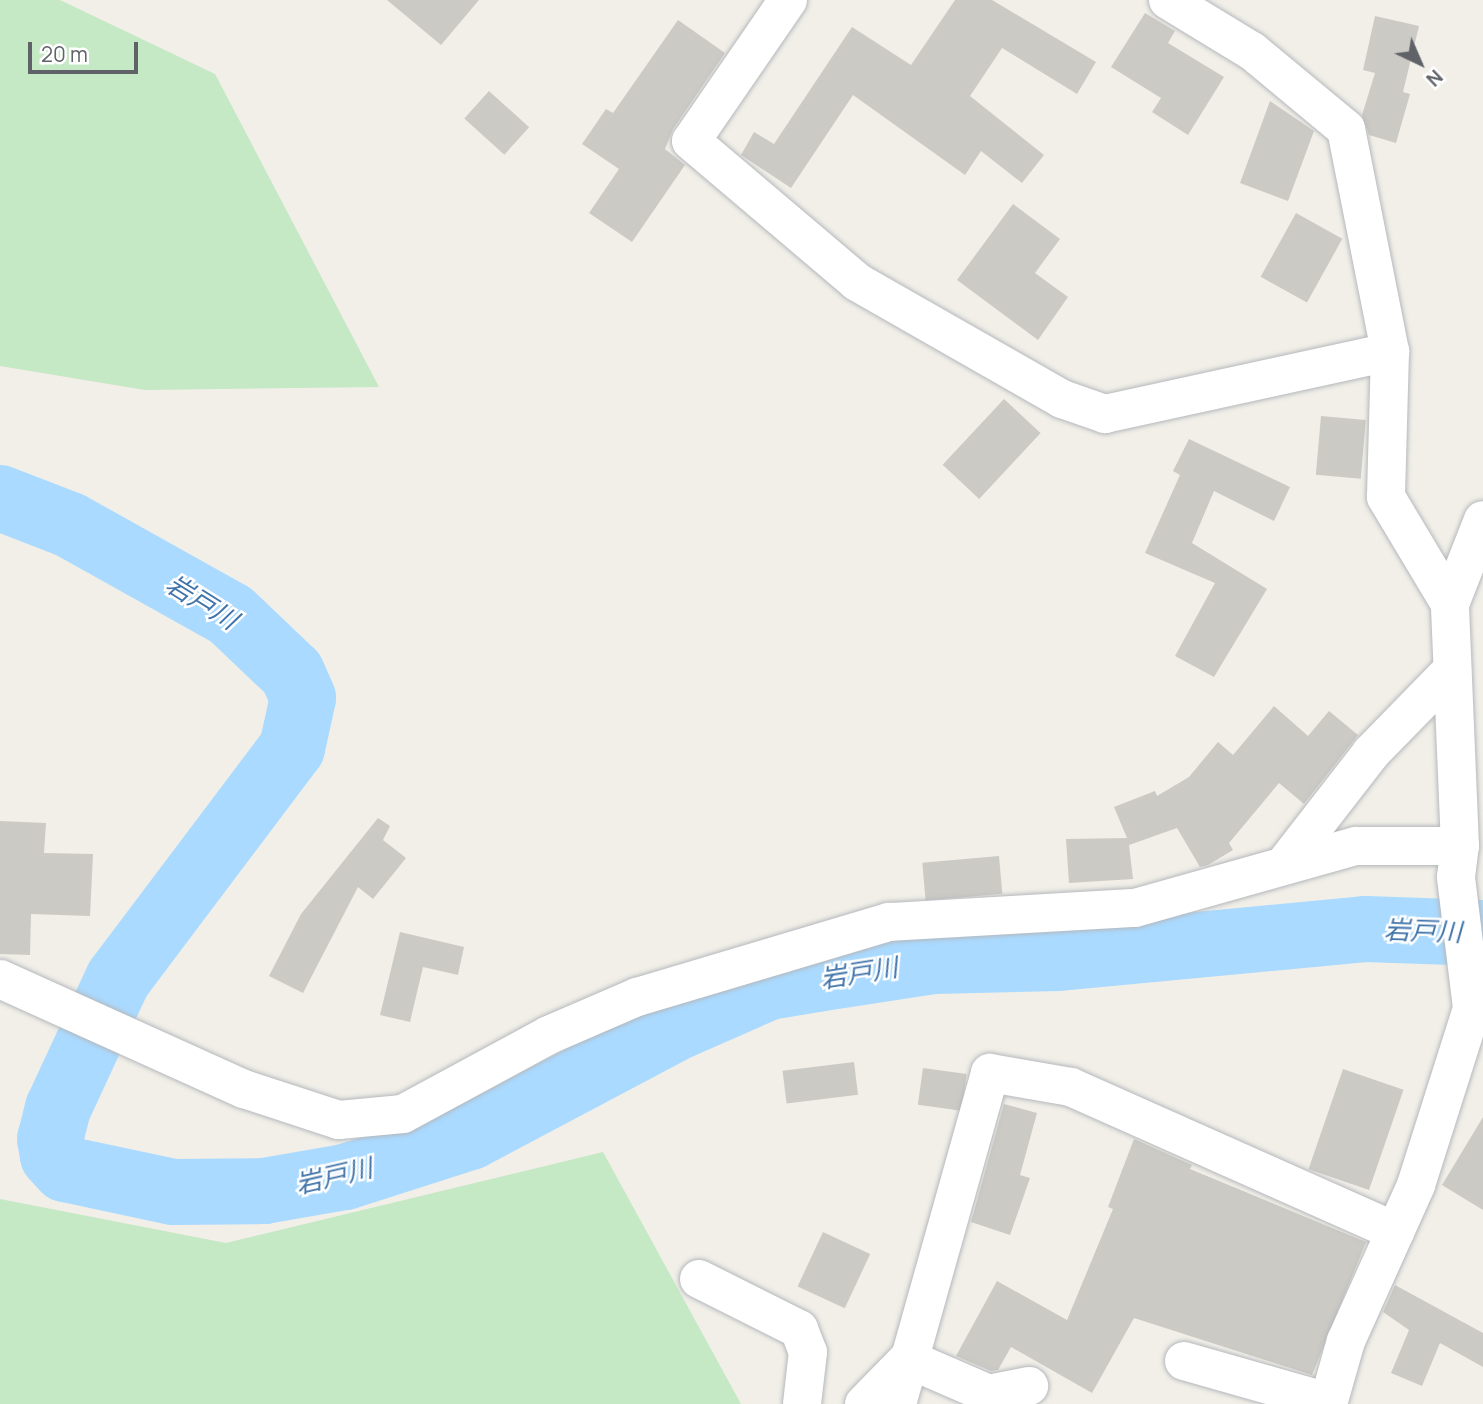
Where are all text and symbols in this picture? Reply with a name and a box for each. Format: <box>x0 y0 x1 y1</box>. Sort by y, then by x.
scale bar <box>32 28 142 72</box>
north arrow <box>1385 28 1455 98</box>
text: 20 m <box>41 40 88 68</box>
text: N <box>1421 64 1449 92</box>
water label: 岩戸川 <box>161 568 243 636</box>
water label: 岩戸川 <box>1383 914 1463 948</box>
water label: 岩戸川 <box>818 951 900 995</box>
water label: 岩戸川 <box>292 1152 376 1200</box>

